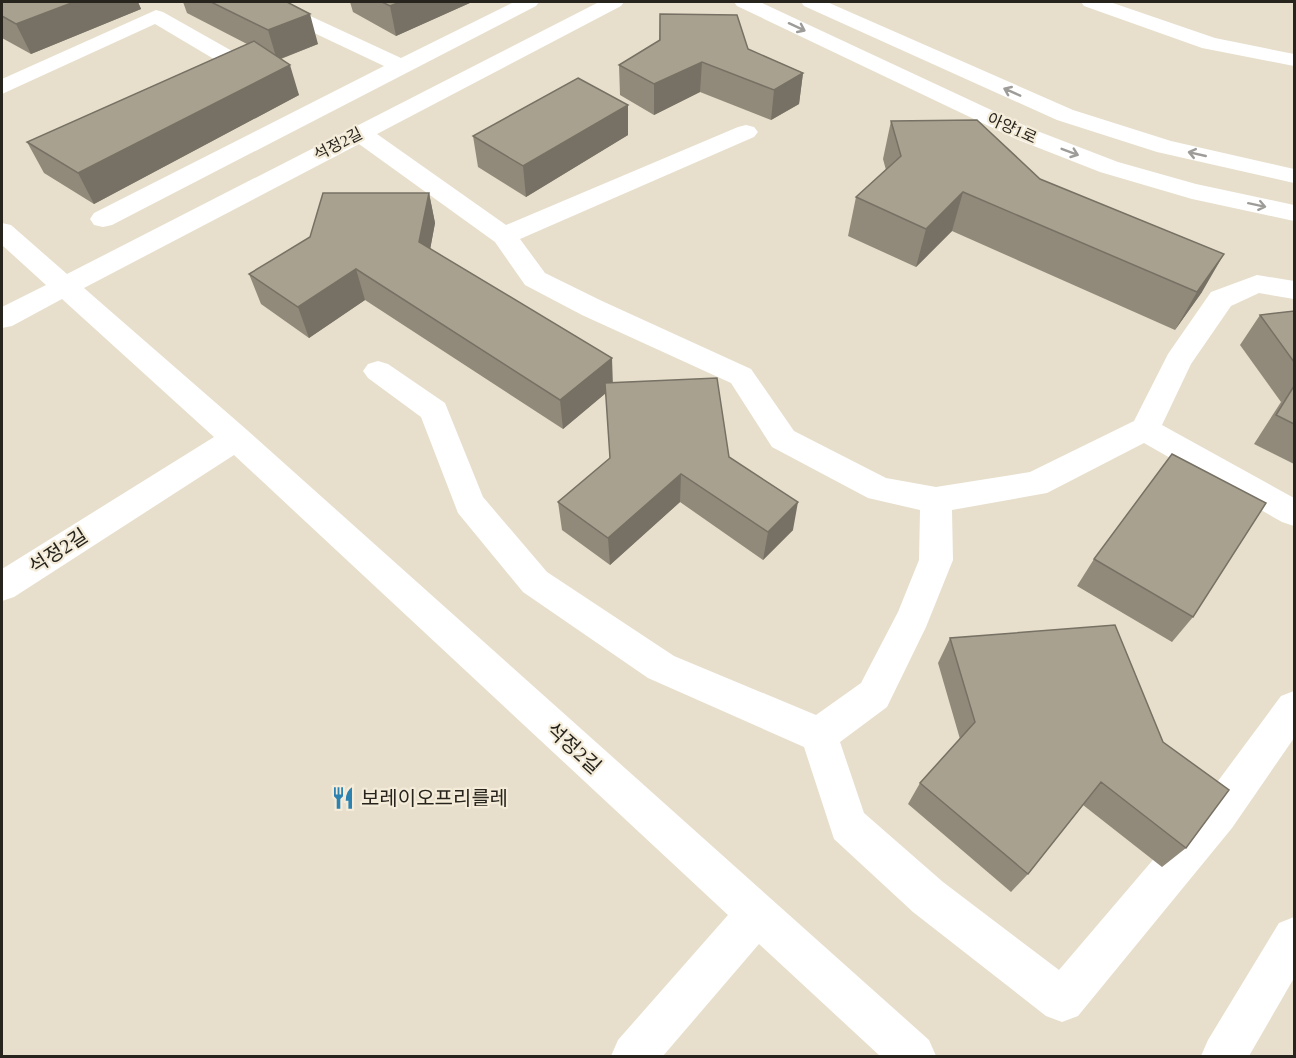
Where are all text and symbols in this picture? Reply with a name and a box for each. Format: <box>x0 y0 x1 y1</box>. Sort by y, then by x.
one-way arrow <box>787 21 805 33</box>
one-way arrow <box>1004 85 1022 97</box>
street label: 아양1로 <box>985 110 1040 146</box>
street label: 석정2길 <box>311 125 365 163</box>
one-way arrow <box>1060 147 1078 158</box>
one-way arrow <box>1187 148 1207 159</box>
one-way arrow <box>1247 200 1266 211</box>
street label: 석정2길 <box>25 524 91 578</box>
street label: 석정2길 <box>542 718 606 778</box>
restaurant icon: 보레이오프리를레 <box>330 785 356 811</box>
place label: 보레이오프리를레 <box>361 787 508 809</box>

